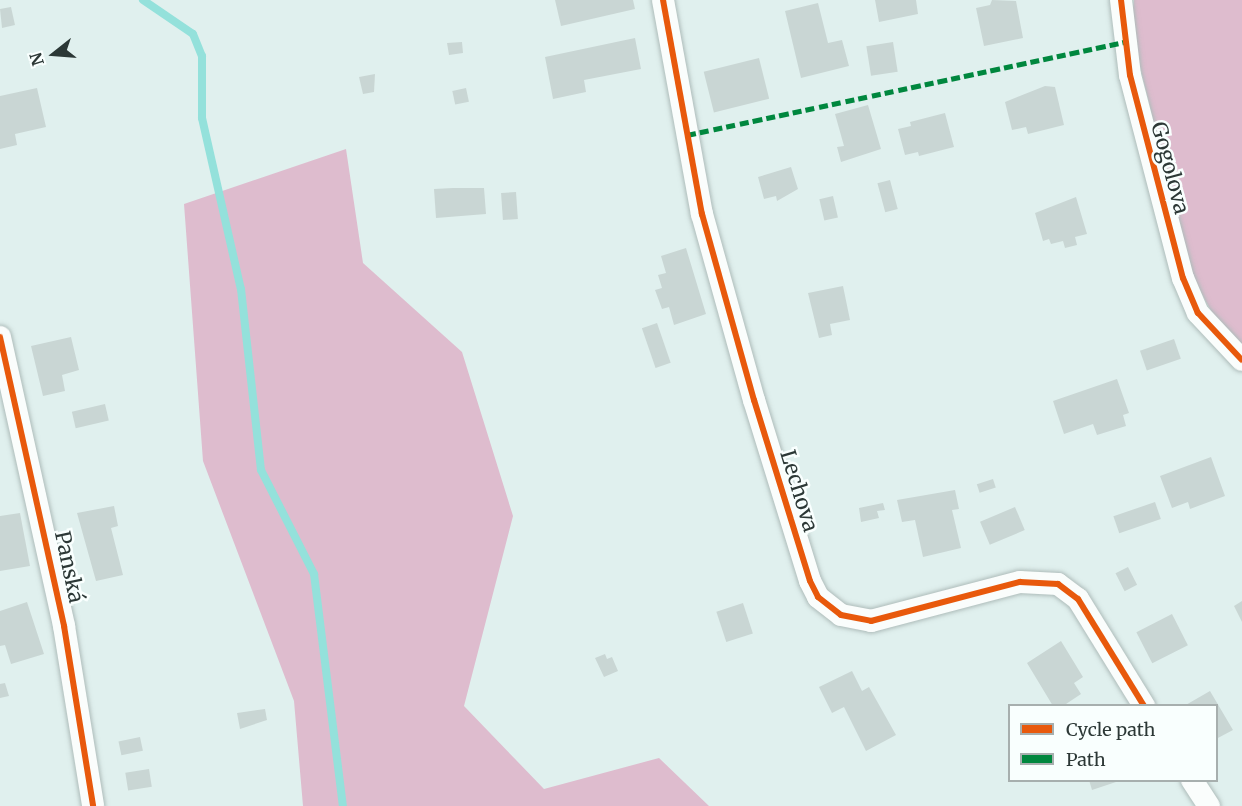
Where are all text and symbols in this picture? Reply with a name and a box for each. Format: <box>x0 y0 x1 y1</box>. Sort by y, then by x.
north arrow <box>24 24 84 84</box>
text: N <box>25 50 48 68</box>
street label: Gogolova <box>1146 119 1194 217</box>
street label: Lechova <box>775 447 823 535</box>
street label: Panská <box>49 529 89 605</box>
legend <box>1008 704 1218 782</box>
text: Cycle path <box>1066 718 1155 741</box>
text: Path <box>1066 748 1106 771</box>

